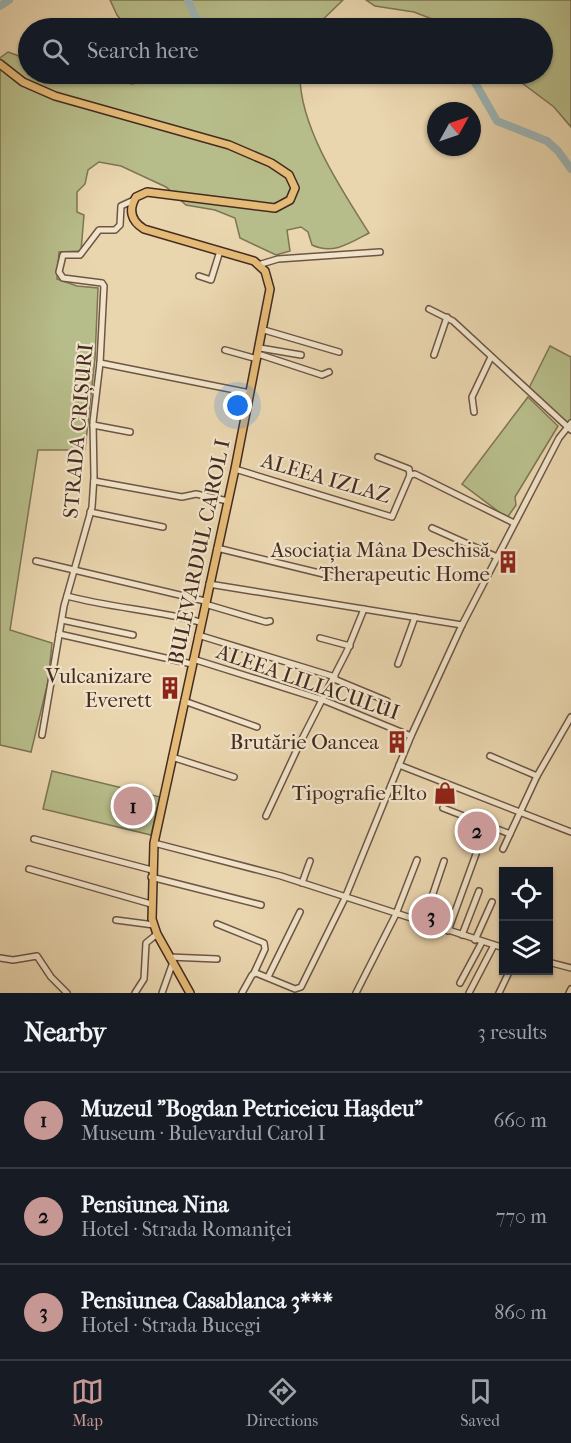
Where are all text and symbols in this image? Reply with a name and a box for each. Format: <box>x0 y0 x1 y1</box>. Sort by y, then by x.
search box <box>18 18 553 84</box>
icon: search <box>39 35 72 68</box>
text: Search here <box>87 38 199 64</box>
north arrow <box>427 102 481 156</box>
street label: STRADA CRIȘURI <box>58 342 99 520</box>
your location <box>223 391 252 420</box>
street label: BULEVARDUL CAROL I <box>163 437 235 667</box>
street label: ALEEA IZLAZ <box>258 448 393 508</box>
place label: Asociația Mâna Deschisă Therapeutic Home <box>270 538 490 586</box>
building icon: Asociația Mâna Deschisă Therapeutic Home <box>495 549 521 575</box>
street label: ALEEA LILIACULUI <box>212 639 403 725</box>
place label: Vulcanizare Everett <box>45 664 152 712</box>
building icon: Vulcanizare Everett <box>157 675 183 701</box>
building icon: Brutărie Oancea <box>384 729 410 755</box>
place label: Brutărie Oancea <box>230 730 379 754</box>
shop icon: Tipografie Elto <box>432 780 458 806</box>
place label: Tipografie Elto <box>292 781 427 805</box>
pin: 1 <box>114 784 152 828</box>
pin: 2 <box>458 808 496 854</box>
map controls <box>499 867 553 975</box>
button: locate <box>499 867 553 921</box>
pin: 3 <box>412 894 450 938</box>
button: layers <box>499 921 553 975</box>
text: Nearby <box>24 1017 106 1048</box>
text: 3 results <box>478 1021 547 1044</box>
text: Muzeul "Bogdan Petriceicu Hașdeu" <box>81 1096 423 1122</box>
text: 1 <box>40 1109 47 1132</box>
text: 660 m <box>493 1109 547 1132</box>
text: Museum · Bulevardul Carol I <box>81 1122 326 1145</box>
text: Pensiunea Nina <box>81 1192 229 1218</box>
text: 2 <box>38 1205 49 1228</box>
text: 770 m <box>496 1205 547 1228</box>
text: Hotel · Strada Romaniței <box>81 1218 292 1241</box>
text: Pensiunea Casablanca 3*** <box>81 1288 333 1314</box>
text: 3 <box>39 1301 48 1324</box>
text: 860 m <box>494 1301 547 1324</box>
text: Hotel · Strada Bucegi <box>81 1314 261 1337</box>
tab: Map <box>71 1375 104 1430</box>
tab: Directions <box>246 1375 318 1430</box>
tab: Saved <box>460 1375 500 1430</box>

